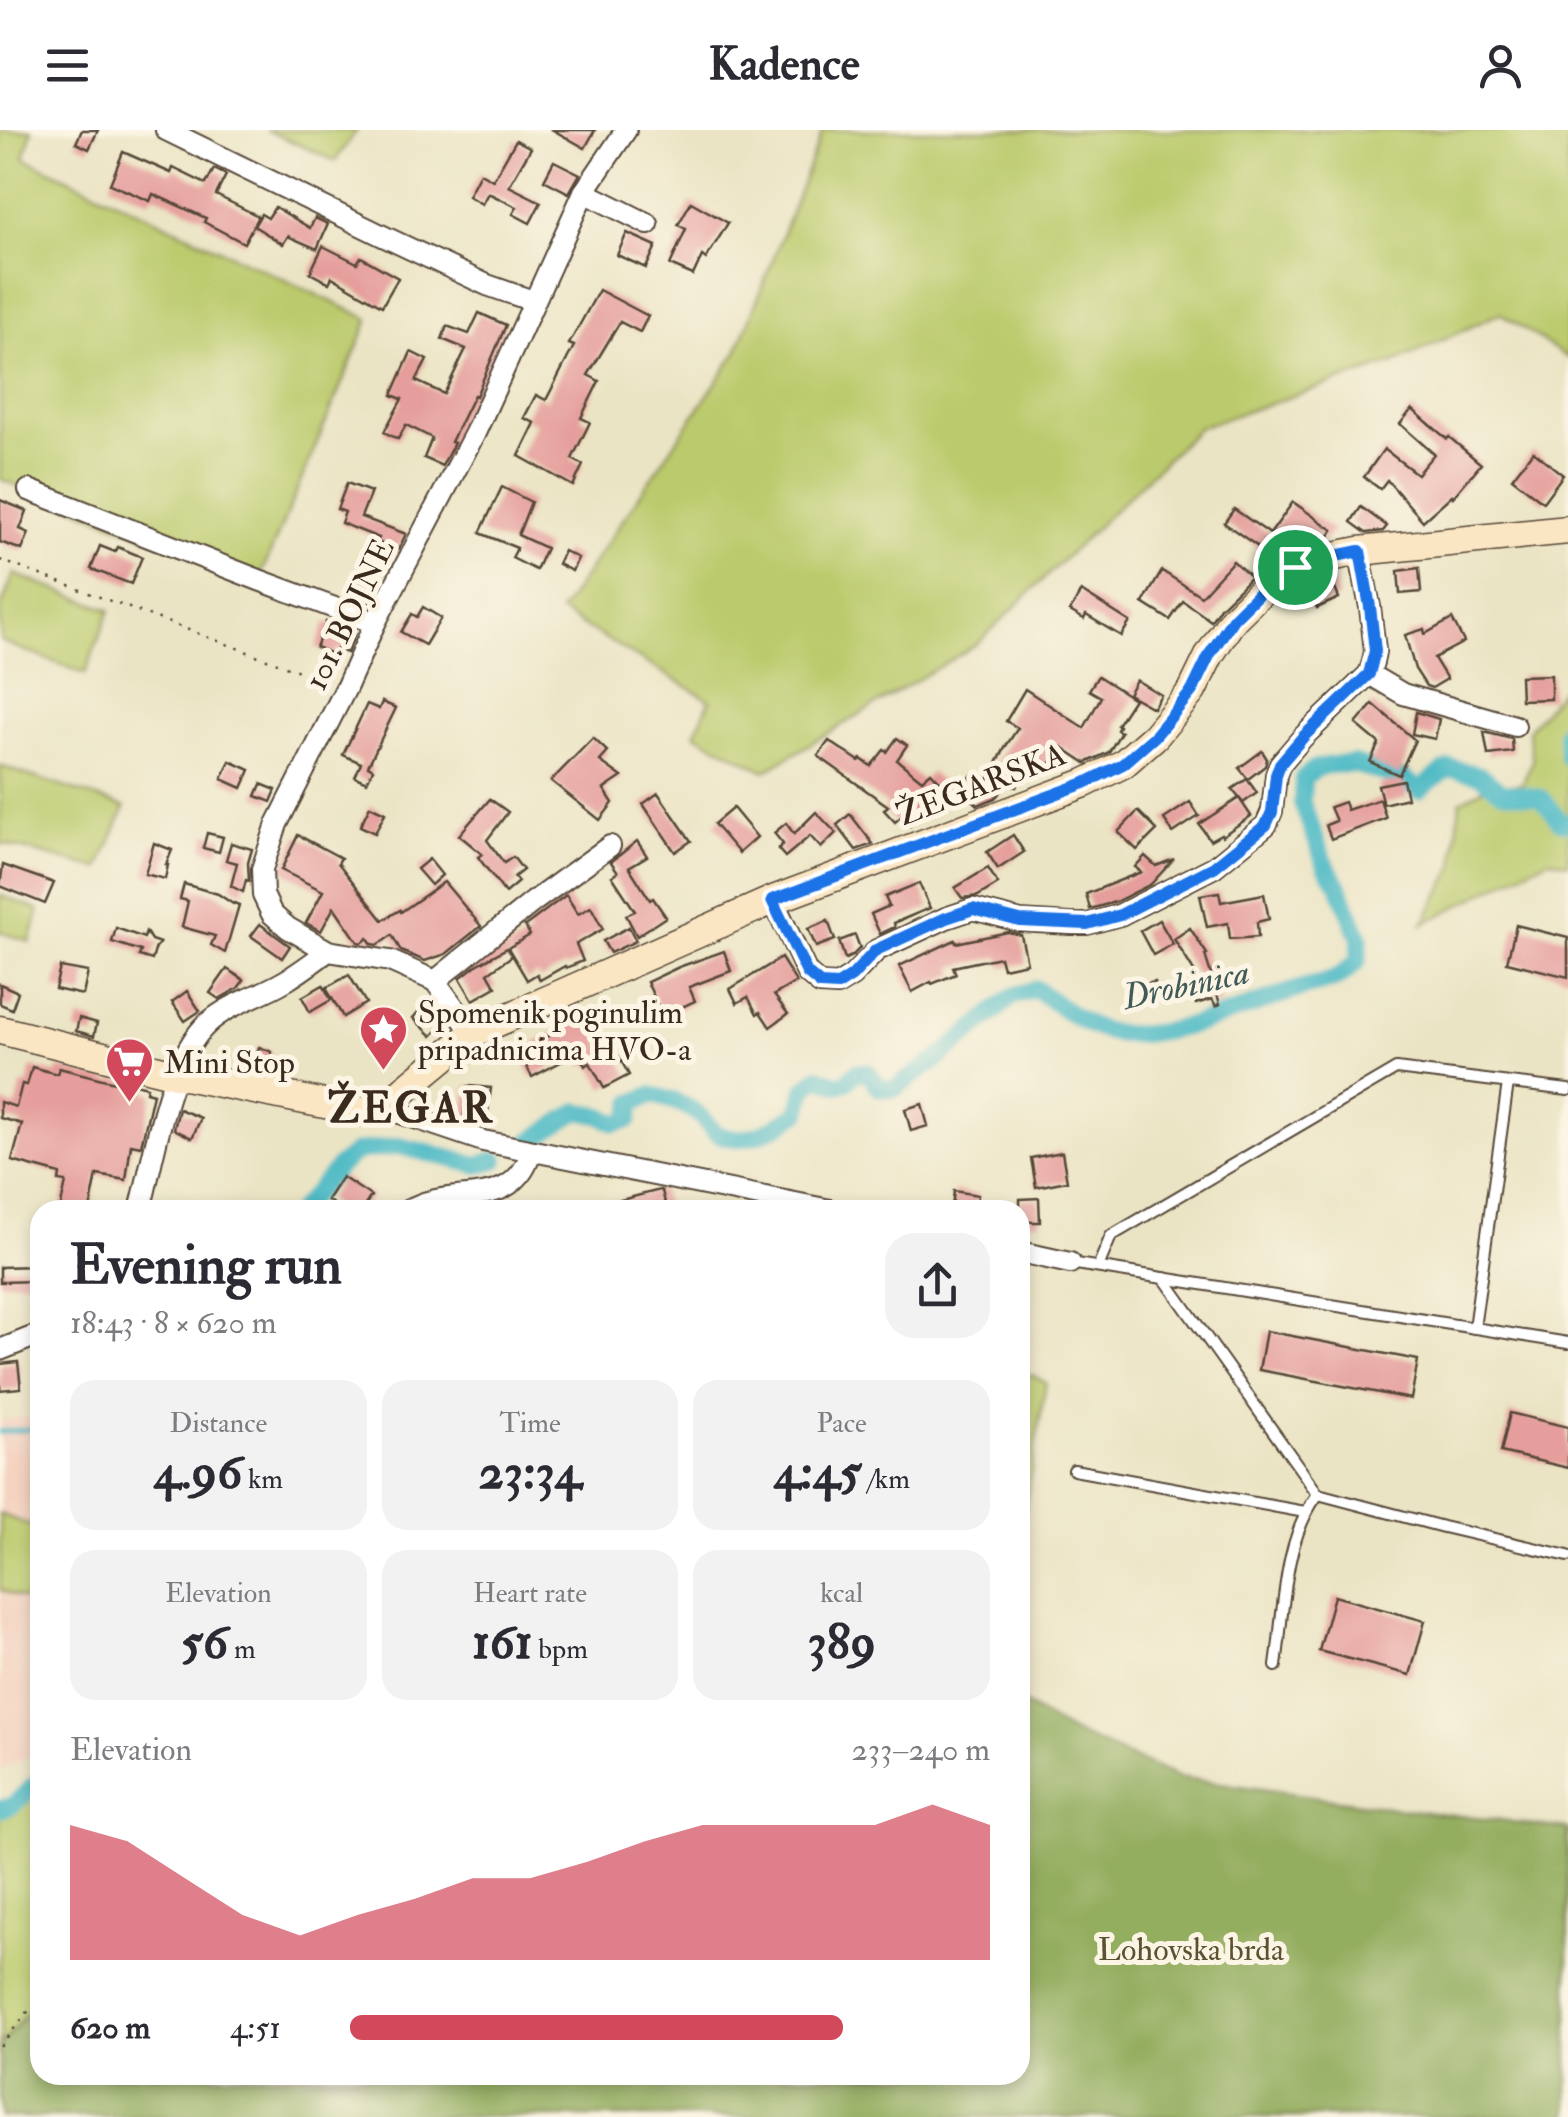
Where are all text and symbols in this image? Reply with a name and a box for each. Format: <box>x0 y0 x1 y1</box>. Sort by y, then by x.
text: Kadence <box>709 37 859 93</box>
icon: menu <box>40 38 95 93</box>
icon: person <box>1473 38 1528 93</box>
pin <box>1253 525 1338 610</box>
street label: 101. BOJNE <box>296 532 404 697</box>
icon: arrive <box>1268 540 1323 595</box>
street label: ŽEGARSKA <box>891 733 1071 835</box>
water label: Drobinica <box>1117 950 1253 1020</box>
place label: Spomenik poginulim pripadnicima HVO-a <box>417 993 692 1070</box>
place icon: Spomenik poginulim pripadnicima HVO-a <box>357 1004 409 1072</box>
supermarket icon: Mini Stop <box>103 1036 155 1104</box>
place label: Mini Stop <box>164 1043 295 1083</box>
district label: ŽEGAR <box>328 1080 494 1135</box>
text: Evening run <box>70 1231 342 1300</box>
button: share <box>885 1233 990 1338</box>
text: 18:43 · 8 × 620 m <box>70 1303 277 1343</box>
text: Distance <box>169 1406 267 1441</box>
text: Time <box>499 1406 561 1441</box>
text: Pace <box>817 1406 867 1441</box>
text: 4.96 <box>154 1441 242 1504</box>
text: 23:34 <box>479 1441 581 1504</box>
text: 4:45 <box>773 1441 862 1504</box>
text: km <box>242 1462 283 1497</box>
text: /km <box>862 1462 910 1497</box>
text: Elevation <box>165 1576 272 1611</box>
text: Heart rate <box>473 1576 587 1611</box>
text: kcal <box>820 1576 863 1611</box>
text: 56 <box>181 1611 228 1674</box>
text: 161 <box>472 1611 532 1674</box>
text: 389 <box>808 1611 876 1674</box>
text: m <box>228 1632 256 1667</box>
text: bpm <box>532 1632 588 1667</box>
text: Elevation <box>70 1730 192 1770</box>
text: 233–240 m <box>852 1730 990 1770</box>
park label: Lohovska brda <box>1098 1930 1285 1970</box>
text: 620 m <box>70 2008 150 2048</box>
text: 4:51 <box>230 2008 281 2048</box>

